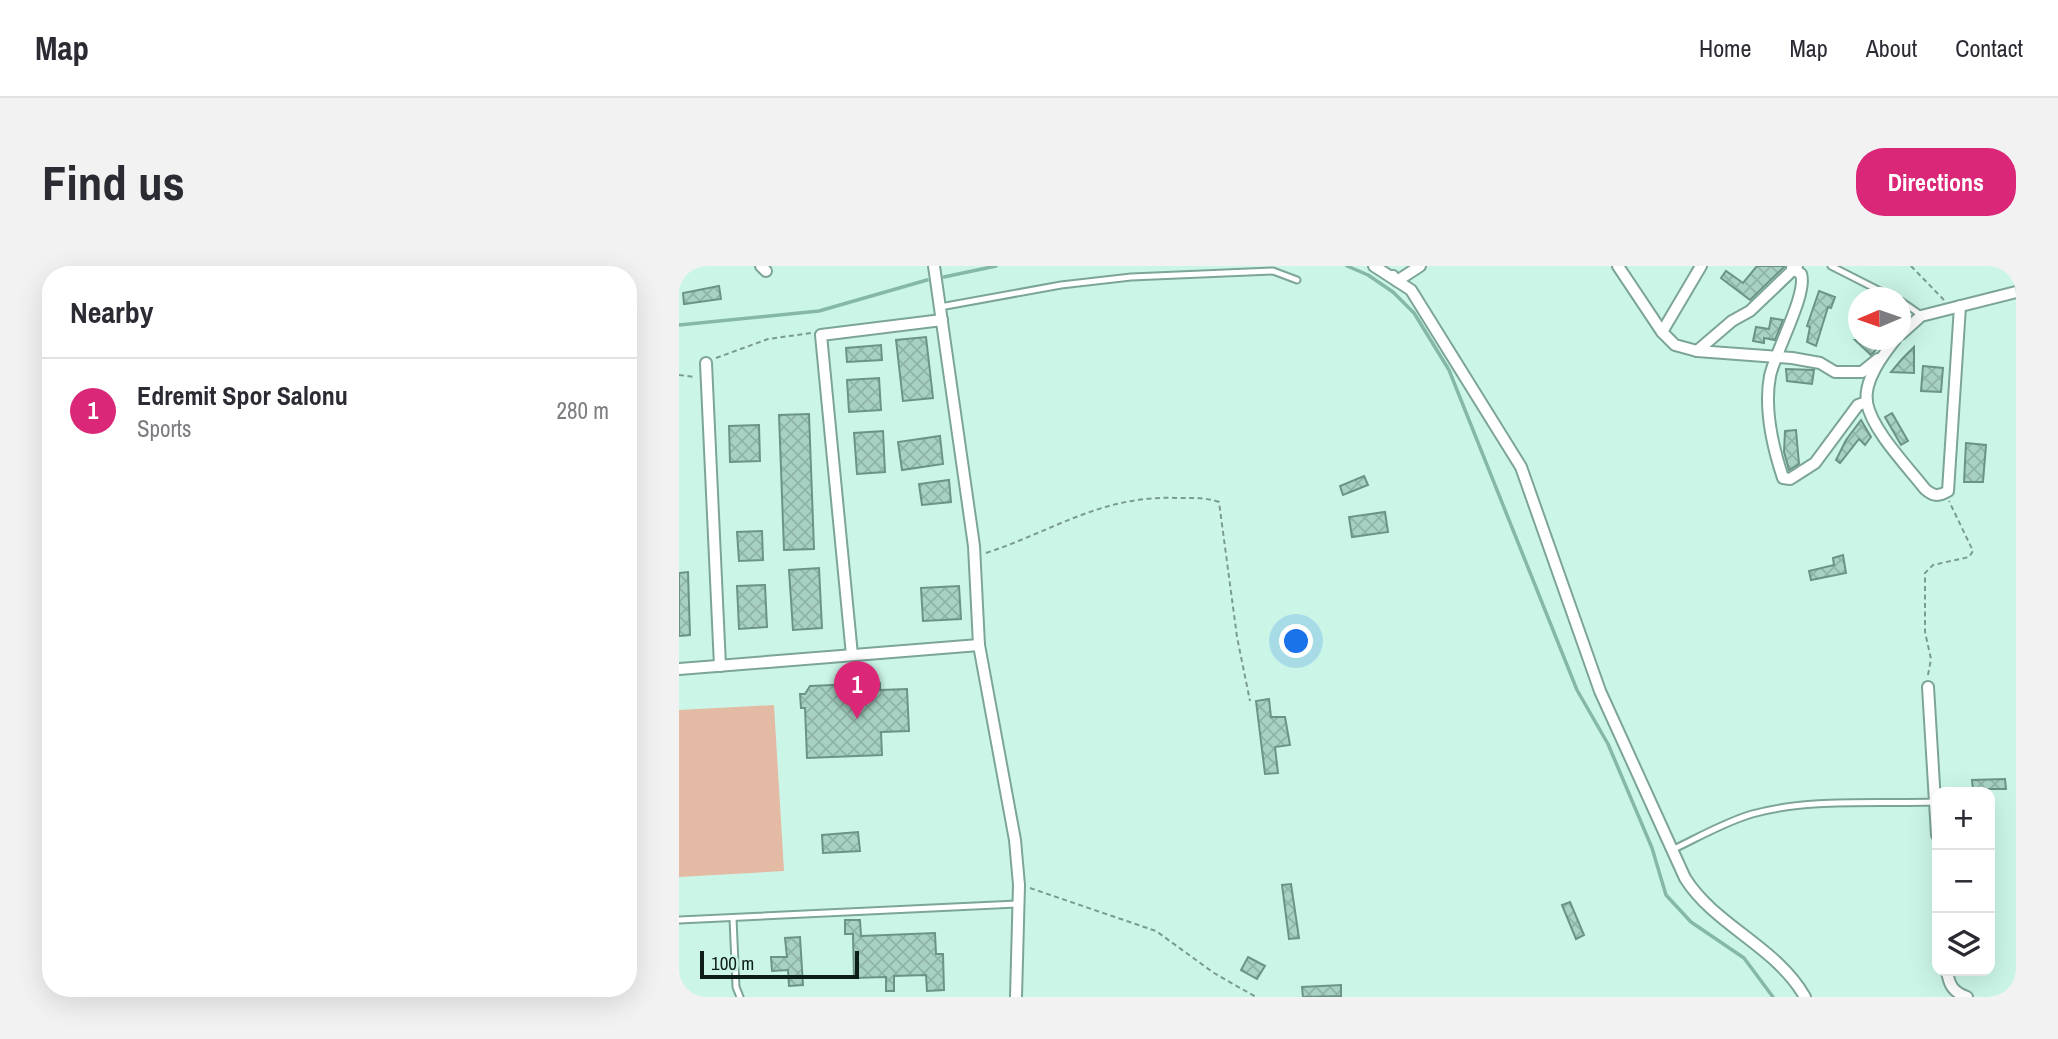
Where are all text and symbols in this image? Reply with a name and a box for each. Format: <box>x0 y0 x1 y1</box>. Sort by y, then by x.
text: Map <box>35 26 89 70</box>
text: Home <box>1699 32 1751 64</box>
text: Map <box>1789 32 1828 64</box>
text: About <box>1866 32 1917 64</box>
text: Contact <box>1955 32 2023 64</box>
button: Directions <box>1856 148 2016 216</box>
text: Find us <box>42 149 185 215</box>
north arrow <box>1848 287 1911 350</box>
text: Nearby <box>70 292 153 332</box>
text: Edremit Spor Salonu <box>137 378 348 413</box>
text: 1 <box>88 395 98 426</box>
text: 280 m <box>557 395 609 426</box>
text: Sports <box>137 413 192 444</box>
your location <box>1279 624 1313 658</box>
pin: 1 <box>834 661 880 719</box>
map controls <box>1932 787 1995 976</box>
button: + <box>1932 787 1995 850</box>
button: − <box>1932 850 1995 913</box>
button: layers <box>1932 913 1995 976</box>
scale bar <box>700 948 859 980</box>
text: 100 m <box>711 950 754 976</box>

